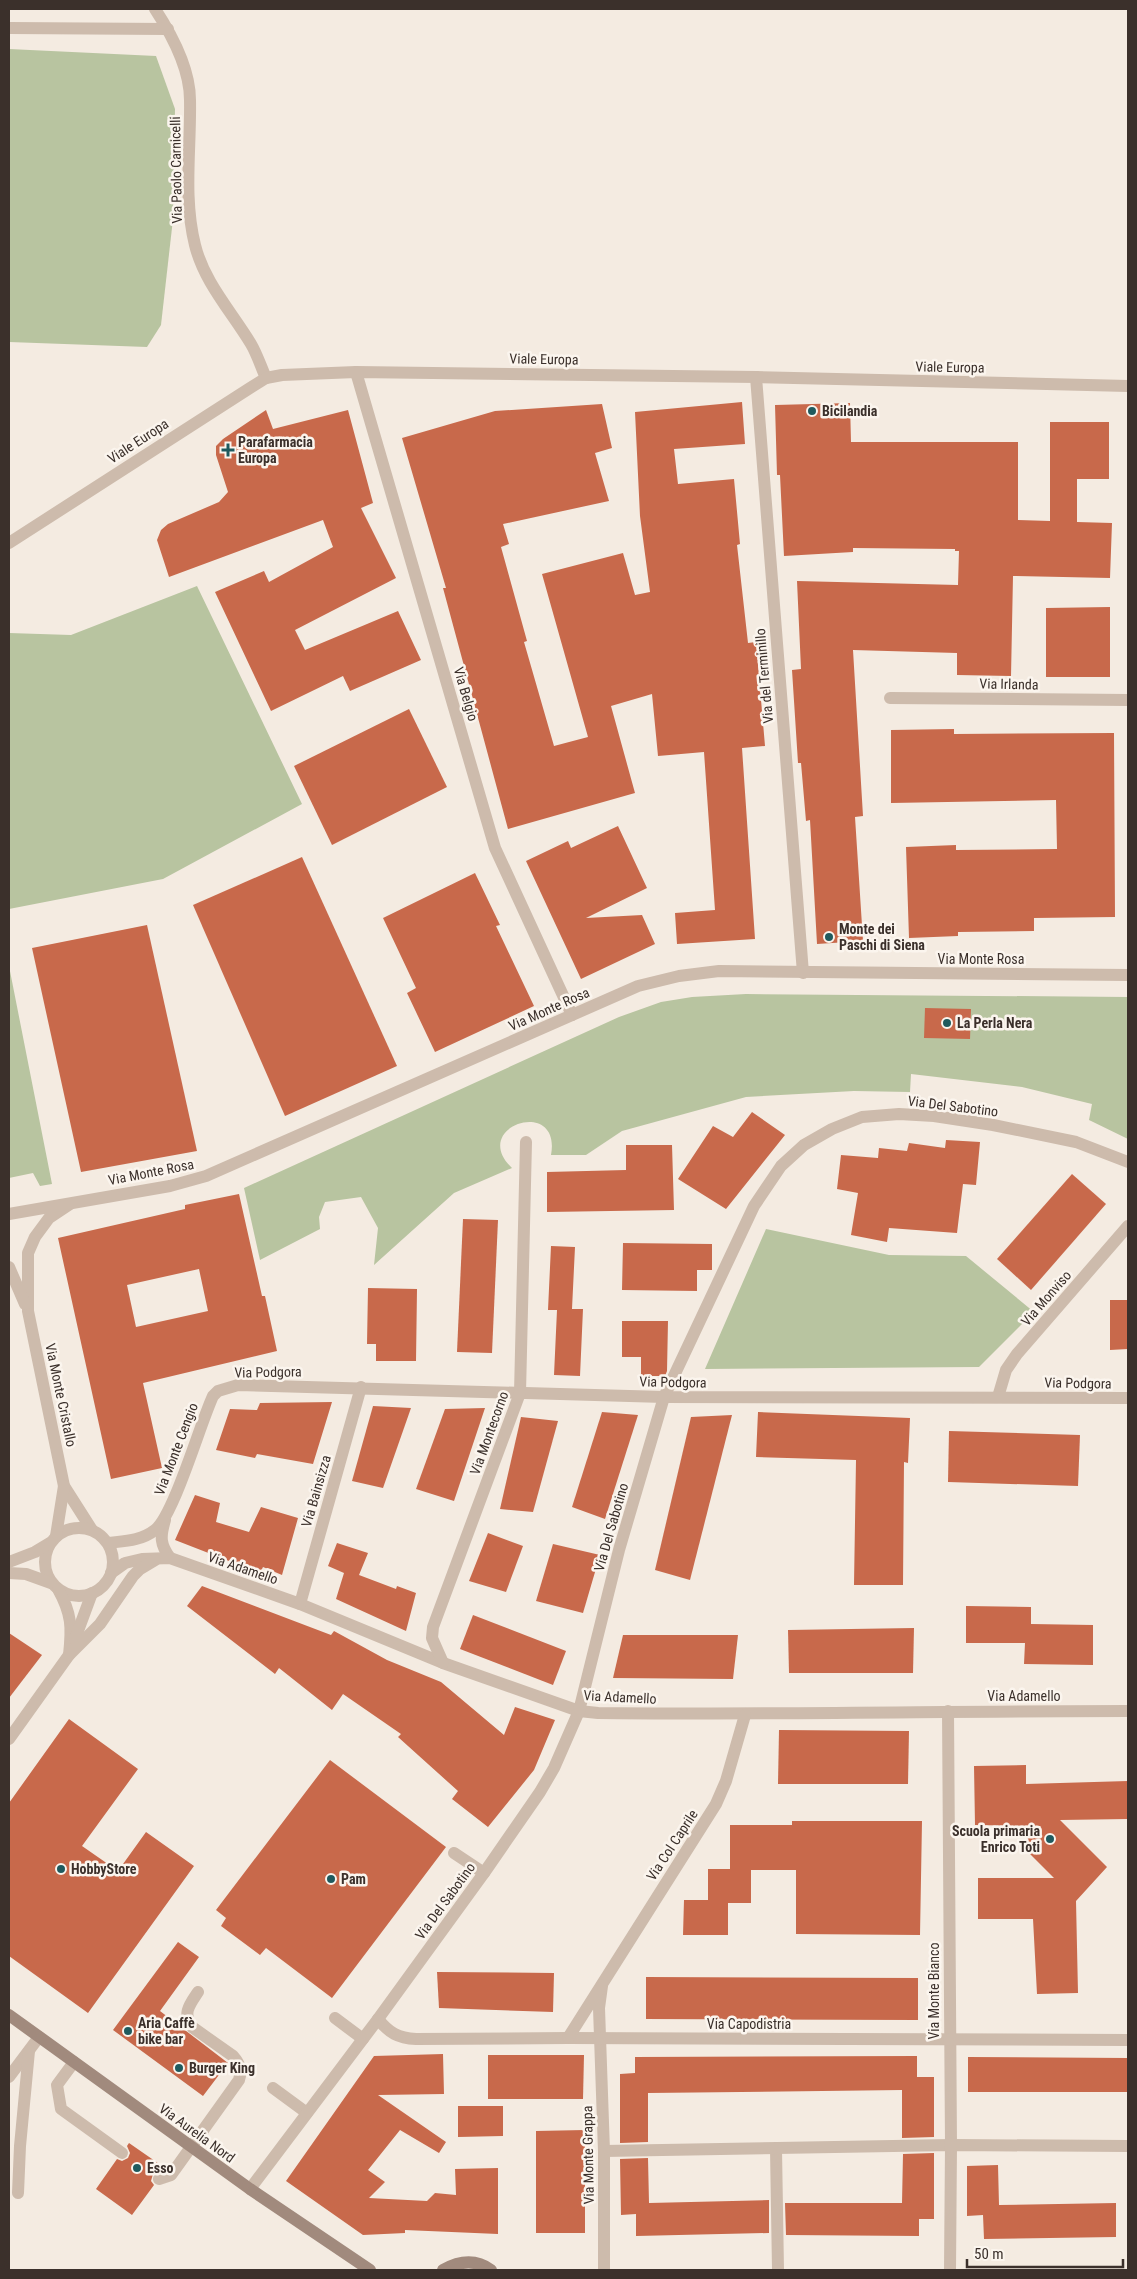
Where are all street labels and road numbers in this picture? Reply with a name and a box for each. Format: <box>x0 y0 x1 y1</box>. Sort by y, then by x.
street label: Via Paolo Carnicelli <box>167 116 185 224</box>
street label: Viale Europa <box>509 350 579 368</box>
street label: Viale Europa <box>915 358 985 376</box>
street label: Viale Europa <box>105 415 171 467</box>
street label: Via del Terminillo <box>752 628 776 724</box>
street label: Via Belgio <box>451 665 481 723</box>
street label: Via Irlanda <box>979 675 1039 693</box>
street label: Via Monte Rosa <box>938 951 1024 967</box>
street label: Via Monte Rosa <box>506 984 592 1034</box>
street label: Via Del Sabotino <box>907 1093 999 1119</box>
street label: Via Monte Rosa <box>107 1156 195 1188</box>
street label: Via Monviso <box>1018 1267 1074 1329</box>
street label: Via Monte Cristallo <box>42 1342 80 1448</box>
street label: Via Podgora <box>234 1363 302 1381</box>
street label: Via Podgora <box>639 1373 707 1391</box>
street label: Via Podgora <box>1044 1374 1112 1392</box>
street label: Via Montecorno <box>466 1389 512 1477</box>
street label: Via Monte Cengio <box>151 1401 201 1497</box>
street label: Via Bainsizza <box>298 1453 334 1529</box>
street label: Via Del Sabotino <box>591 1481 631 1573</box>
street label: Via Adamello <box>206 1549 280 1587</box>
street label: Via Adamello <box>583 1687 657 1707</box>
street label: Via Adamello <box>987 1688 1061 1704</box>
street label: Via Col Caprile <box>643 1806 701 1883</box>
street label: Via Del Sabotino <box>412 1859 478 1943</box>
street label: Via Monte Bianco <box>926 1942 942 2040</box>
street label: Via Capodistria <box>707 2016 791 2032</box>
street label: Via Aurelia Nord <box>156 2100 238 2166</box>
street label: Via Monte Grappa <box>579 2105 597 2205</box>

